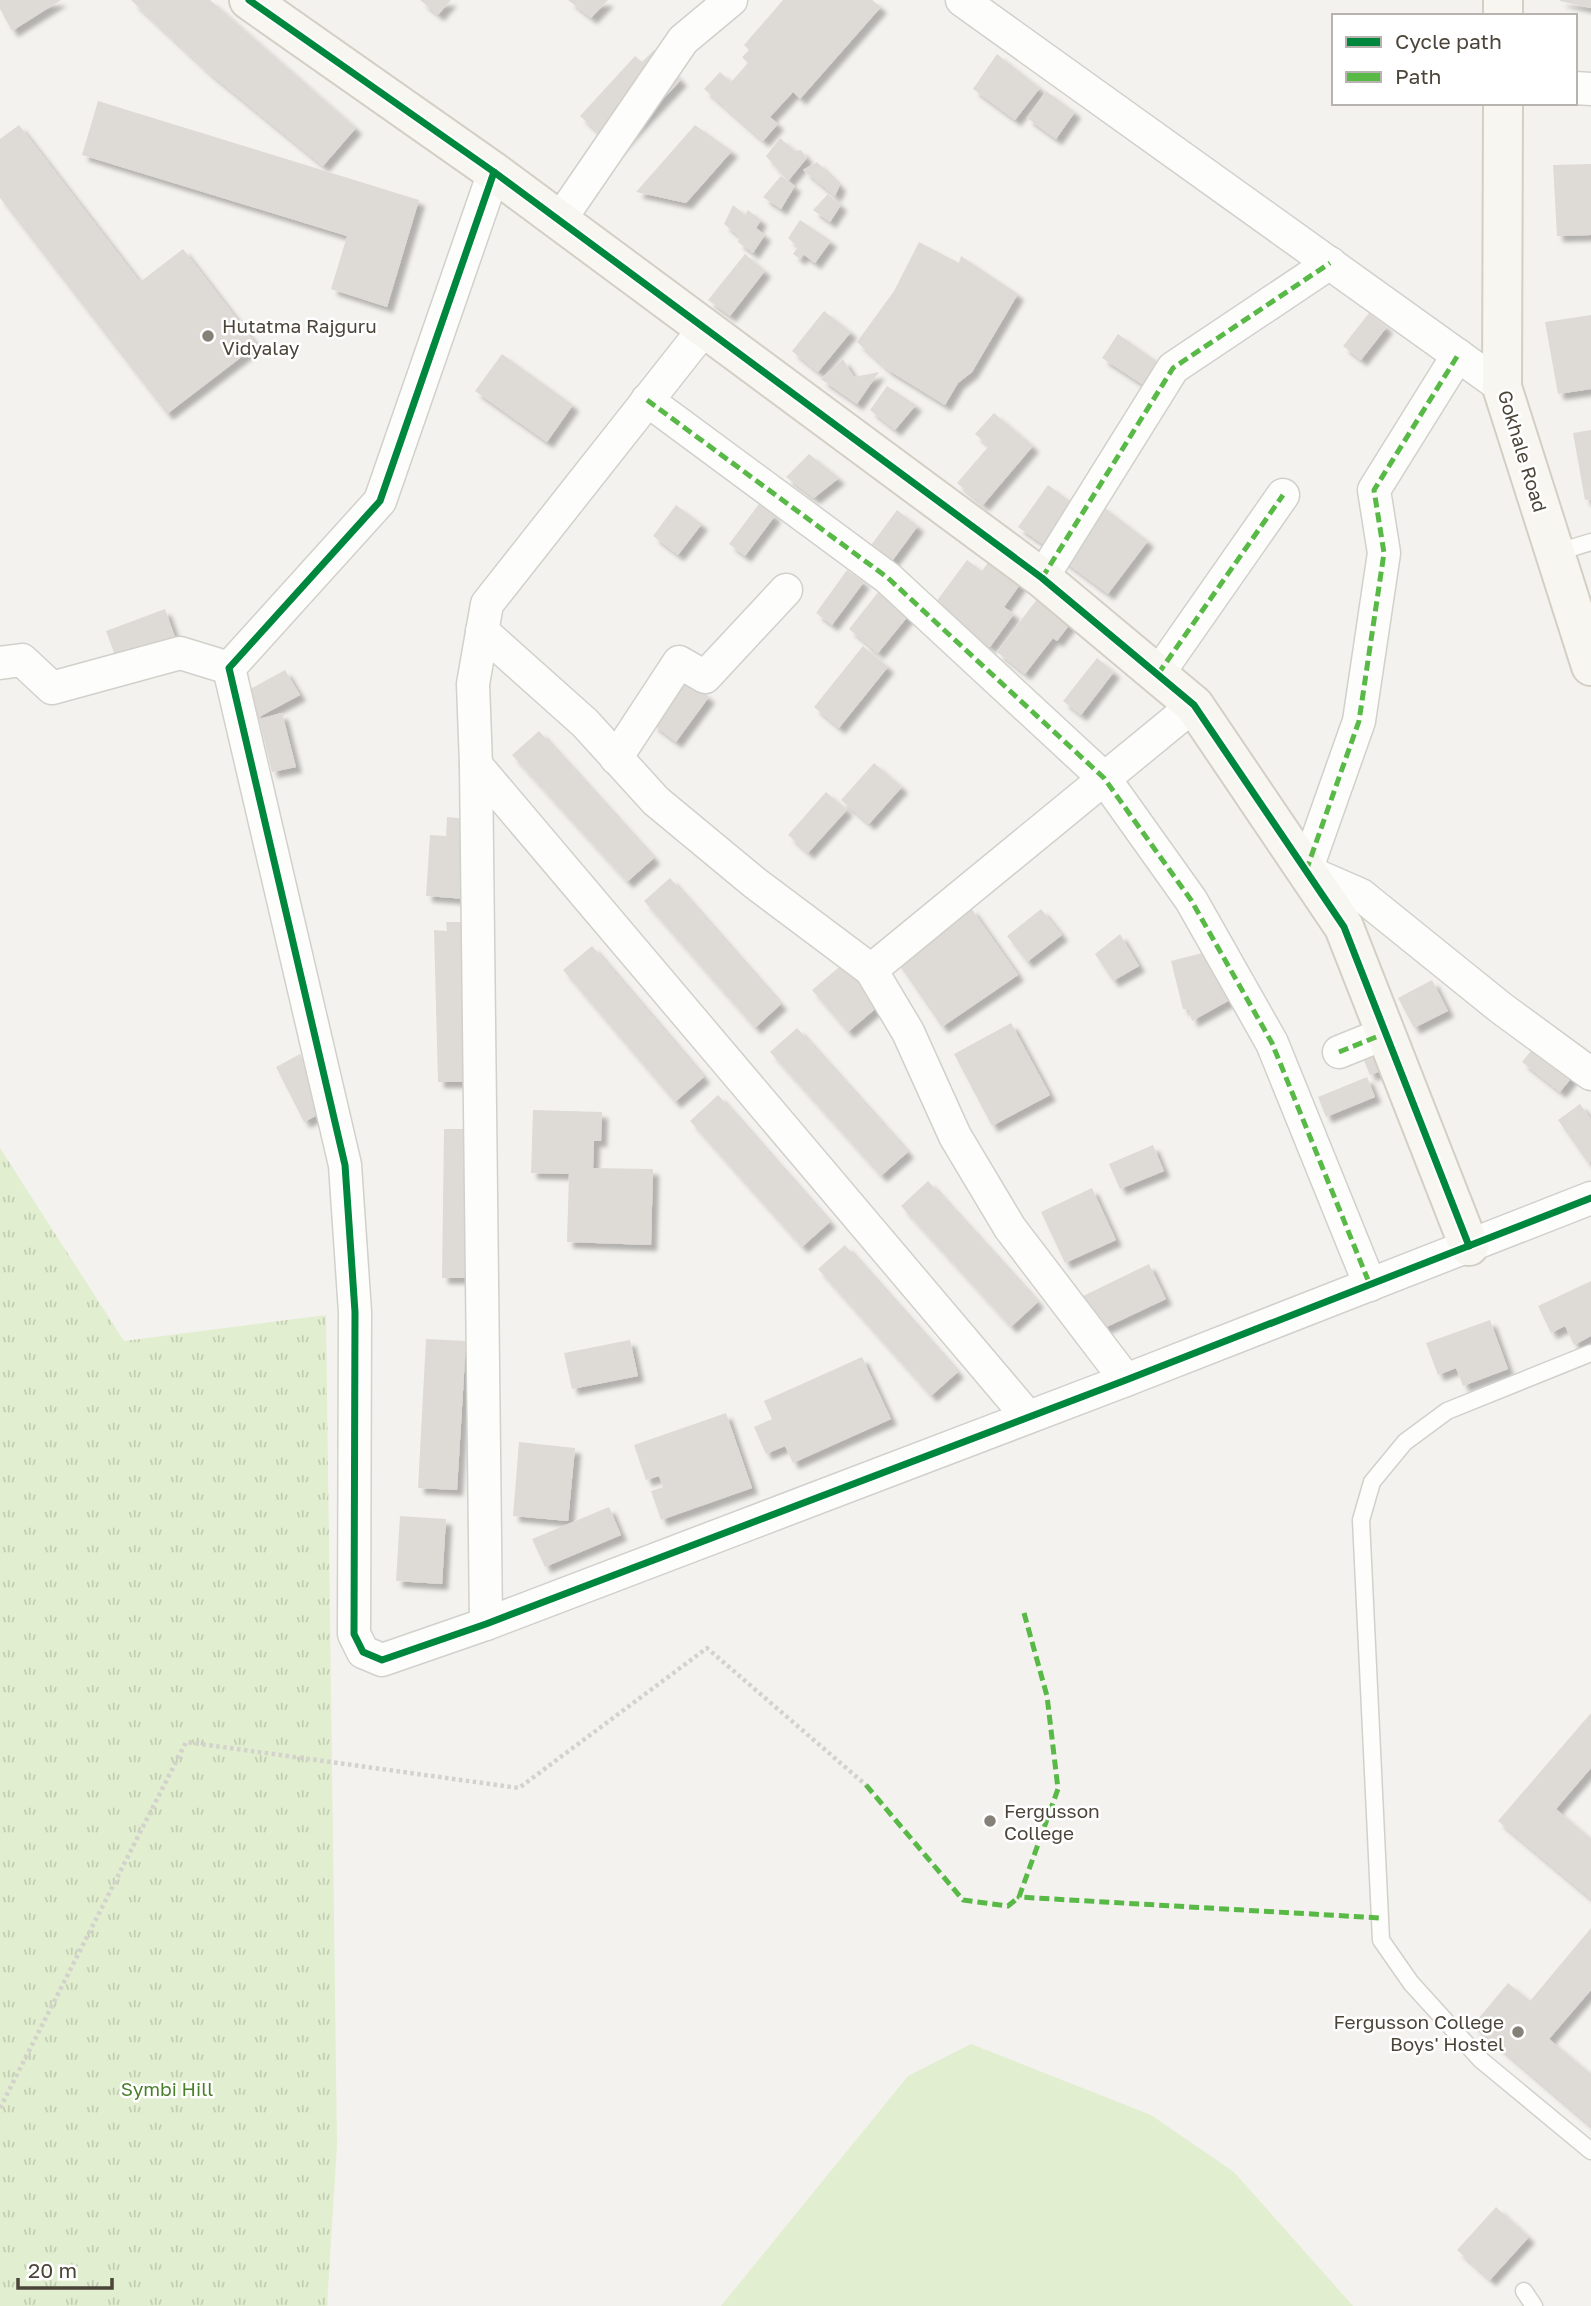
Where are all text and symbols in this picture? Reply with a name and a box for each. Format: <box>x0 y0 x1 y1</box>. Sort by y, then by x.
legend <box>1332 14 1577 105</box>
text: Cycle path <box>1395 28 1502 54</box>
text: Path <box>1395 63 1442 89</box>
place label: Hutatma Rajguru Vidyalay <box>222 314 377 359</box>
marker: Hutatma Rajguru Vidyalay <box>200 328 216 344</box>
street label: Gokhale Road <box>1494 387 1552 515</box>
place label: Fergusson College <box>1004 1799 1100 1844</box>
marker: Fergusson College <box>982 1813 998 1829</box>
place label: Fergusson College Boys' Hostel <box>1333 2010 1504 2055</box>
marker: Fergusson College Boys' Hostel <box>1510 2024 1526 2040</box>
park label: Symbi Hill <box>121 2077 213 2100</box>
scale bar <box>18 2246 112 2290</box>
text: 20 m <box>28 2257 77 2283</box>

